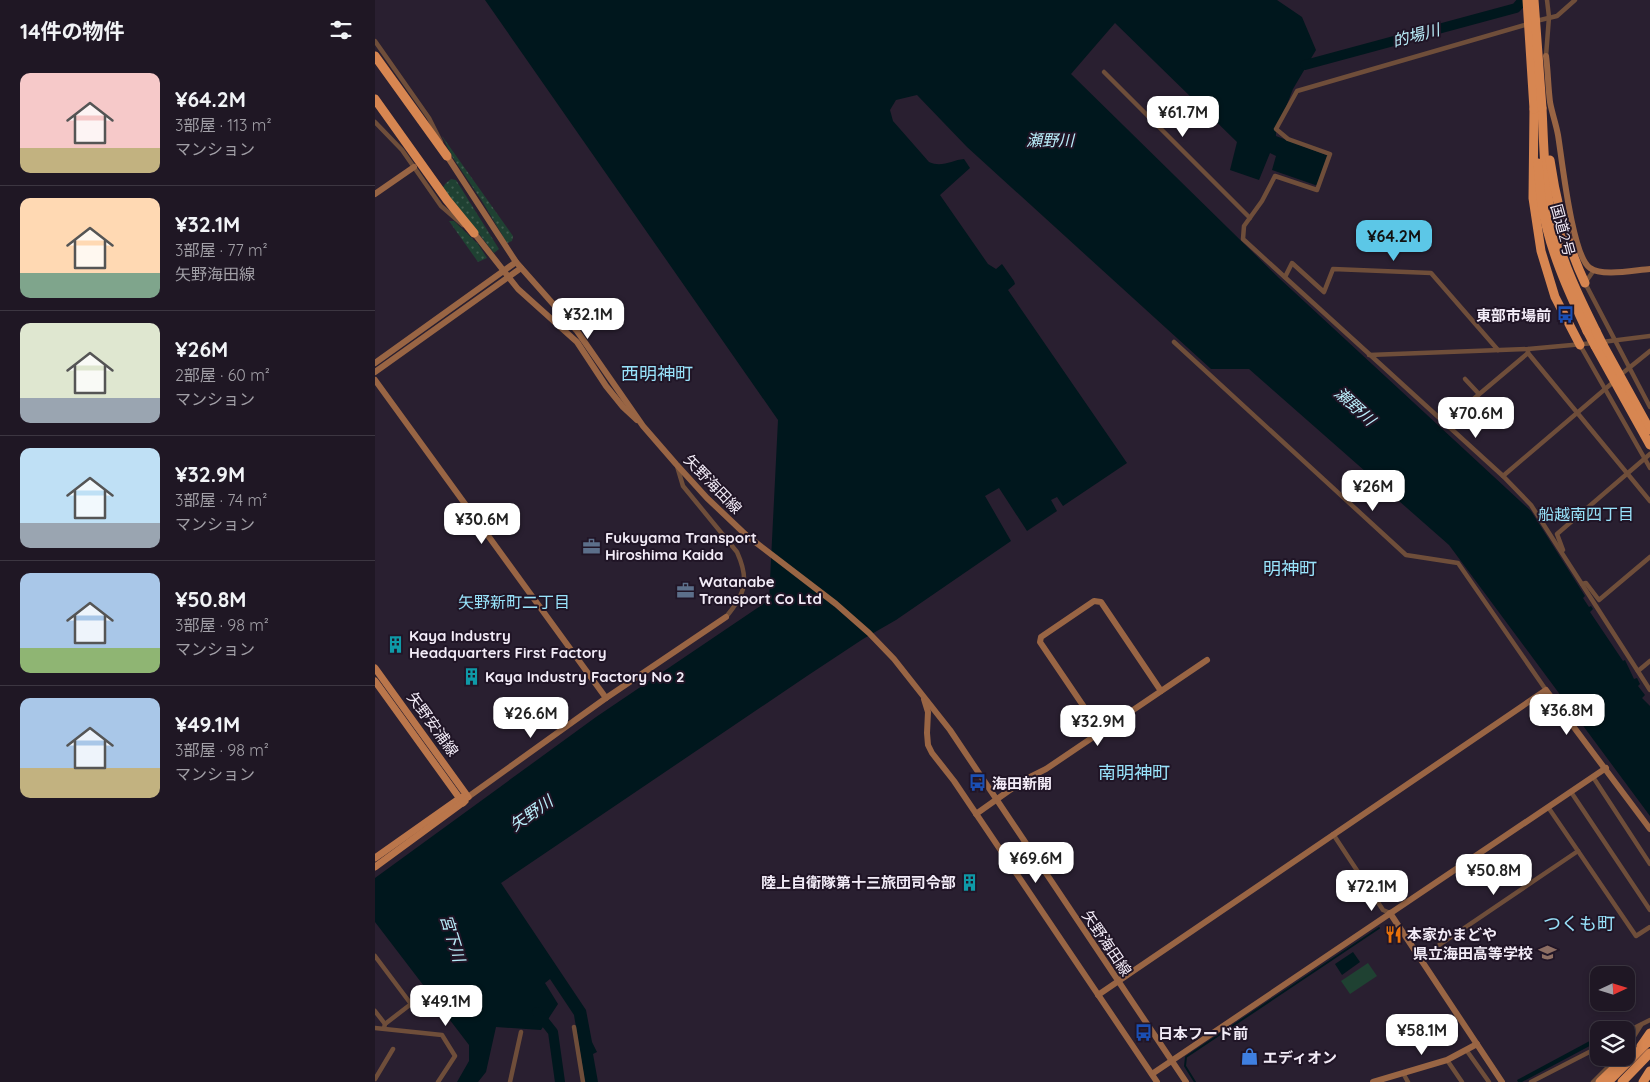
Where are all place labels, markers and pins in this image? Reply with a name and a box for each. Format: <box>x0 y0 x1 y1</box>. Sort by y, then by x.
pin: ¥61.7M <box>1142 96 1224 138</box>
pin: ¥64.2M <box>1353 220 1435 262</box>
pin: ¥32.1M <box>547 298 629 340</box>
bus stop icon: 東部市場前 <box>1555 305 1575 325</box>
place label: 東部市場前 <box>1476 306 1551 325</box>
pin: ¥70.6M <box>1435 396 1517 439</box>
pin: ¥26M <box>1343 470 1403 512</box>
pin: ¥30.6M <box>441 502 523 545</box>
place label: Fukuyama Transport Hiroshima Kaida <box>605 528 757 564</box>
office icon: Fukuyama Transport Hiroshima Kaida <box>581 536 601 556</box>
place label: Watanabe Transport Co Ltd <box>699 572 822 608</box>
office icon: Watanabe Transport Co Ltd <box>675 580 695 600</box>
place label: Kaya Industry Headquarters First Factory <box>409 626 607 662</box>
building icon: Kaya Industry Headquarters First Factory <box>385 634 405 654</box>
building icon: Kaya Industry Factory No 2 <box>461 666 481 686</box>
place label: Kaya Industry Factory No 2 <box>485 667 685 686</box>
pin: ¥36.8M <box>1526 694 1608 736</box>
pin: ¥26.6M <box>490 696 572 739</box>
pin: ¥32.9M <box>1057 704 1139 747</box>
bus stop icon: 海田新開 <box>968 773 988 793</box>
place label: 海田新開 <box>992 774 1052 793</box>
pin: ¥69.6M <box>995 842 1077 884</box>
pin: ¥50.8M <box>1453 854 1535 896</box>
pin: ¥72.1M <box>1331 870 1413 912</box>
building icon: 陸上自衛隊第十三旅団司令部 <box>960 872 980 892</box>
place label: 陸上自衛隊第十三旅団司令部 <box>761 873 956 892</box>
restaurant icon: 本家かまどや <box>1383 924 1403 944</box>
place label: 本家かまどや <box>1407 925 1497 944</box>
school or university icon: 県立海田高等学校 <box>1537 943 1557 963</box>
place label: 県立海田高等学校 <box>1413 944 1533 963</box>
pin: ¥49.1M <box>405 984 487 1027</box>
pin: ¥58.1M <box>1381 1014 1463 1056</box>
bus stop icon: 日本フード前 <box>1134 1023 1154 1043</box>
place label: 日本フード前 <box>1158 1024 1248 1043</box>
shop icon: エディオン <box>1239 1047 1259 1067</box>
place label: エディオン <box>1263 1048 1337 1067</box>

